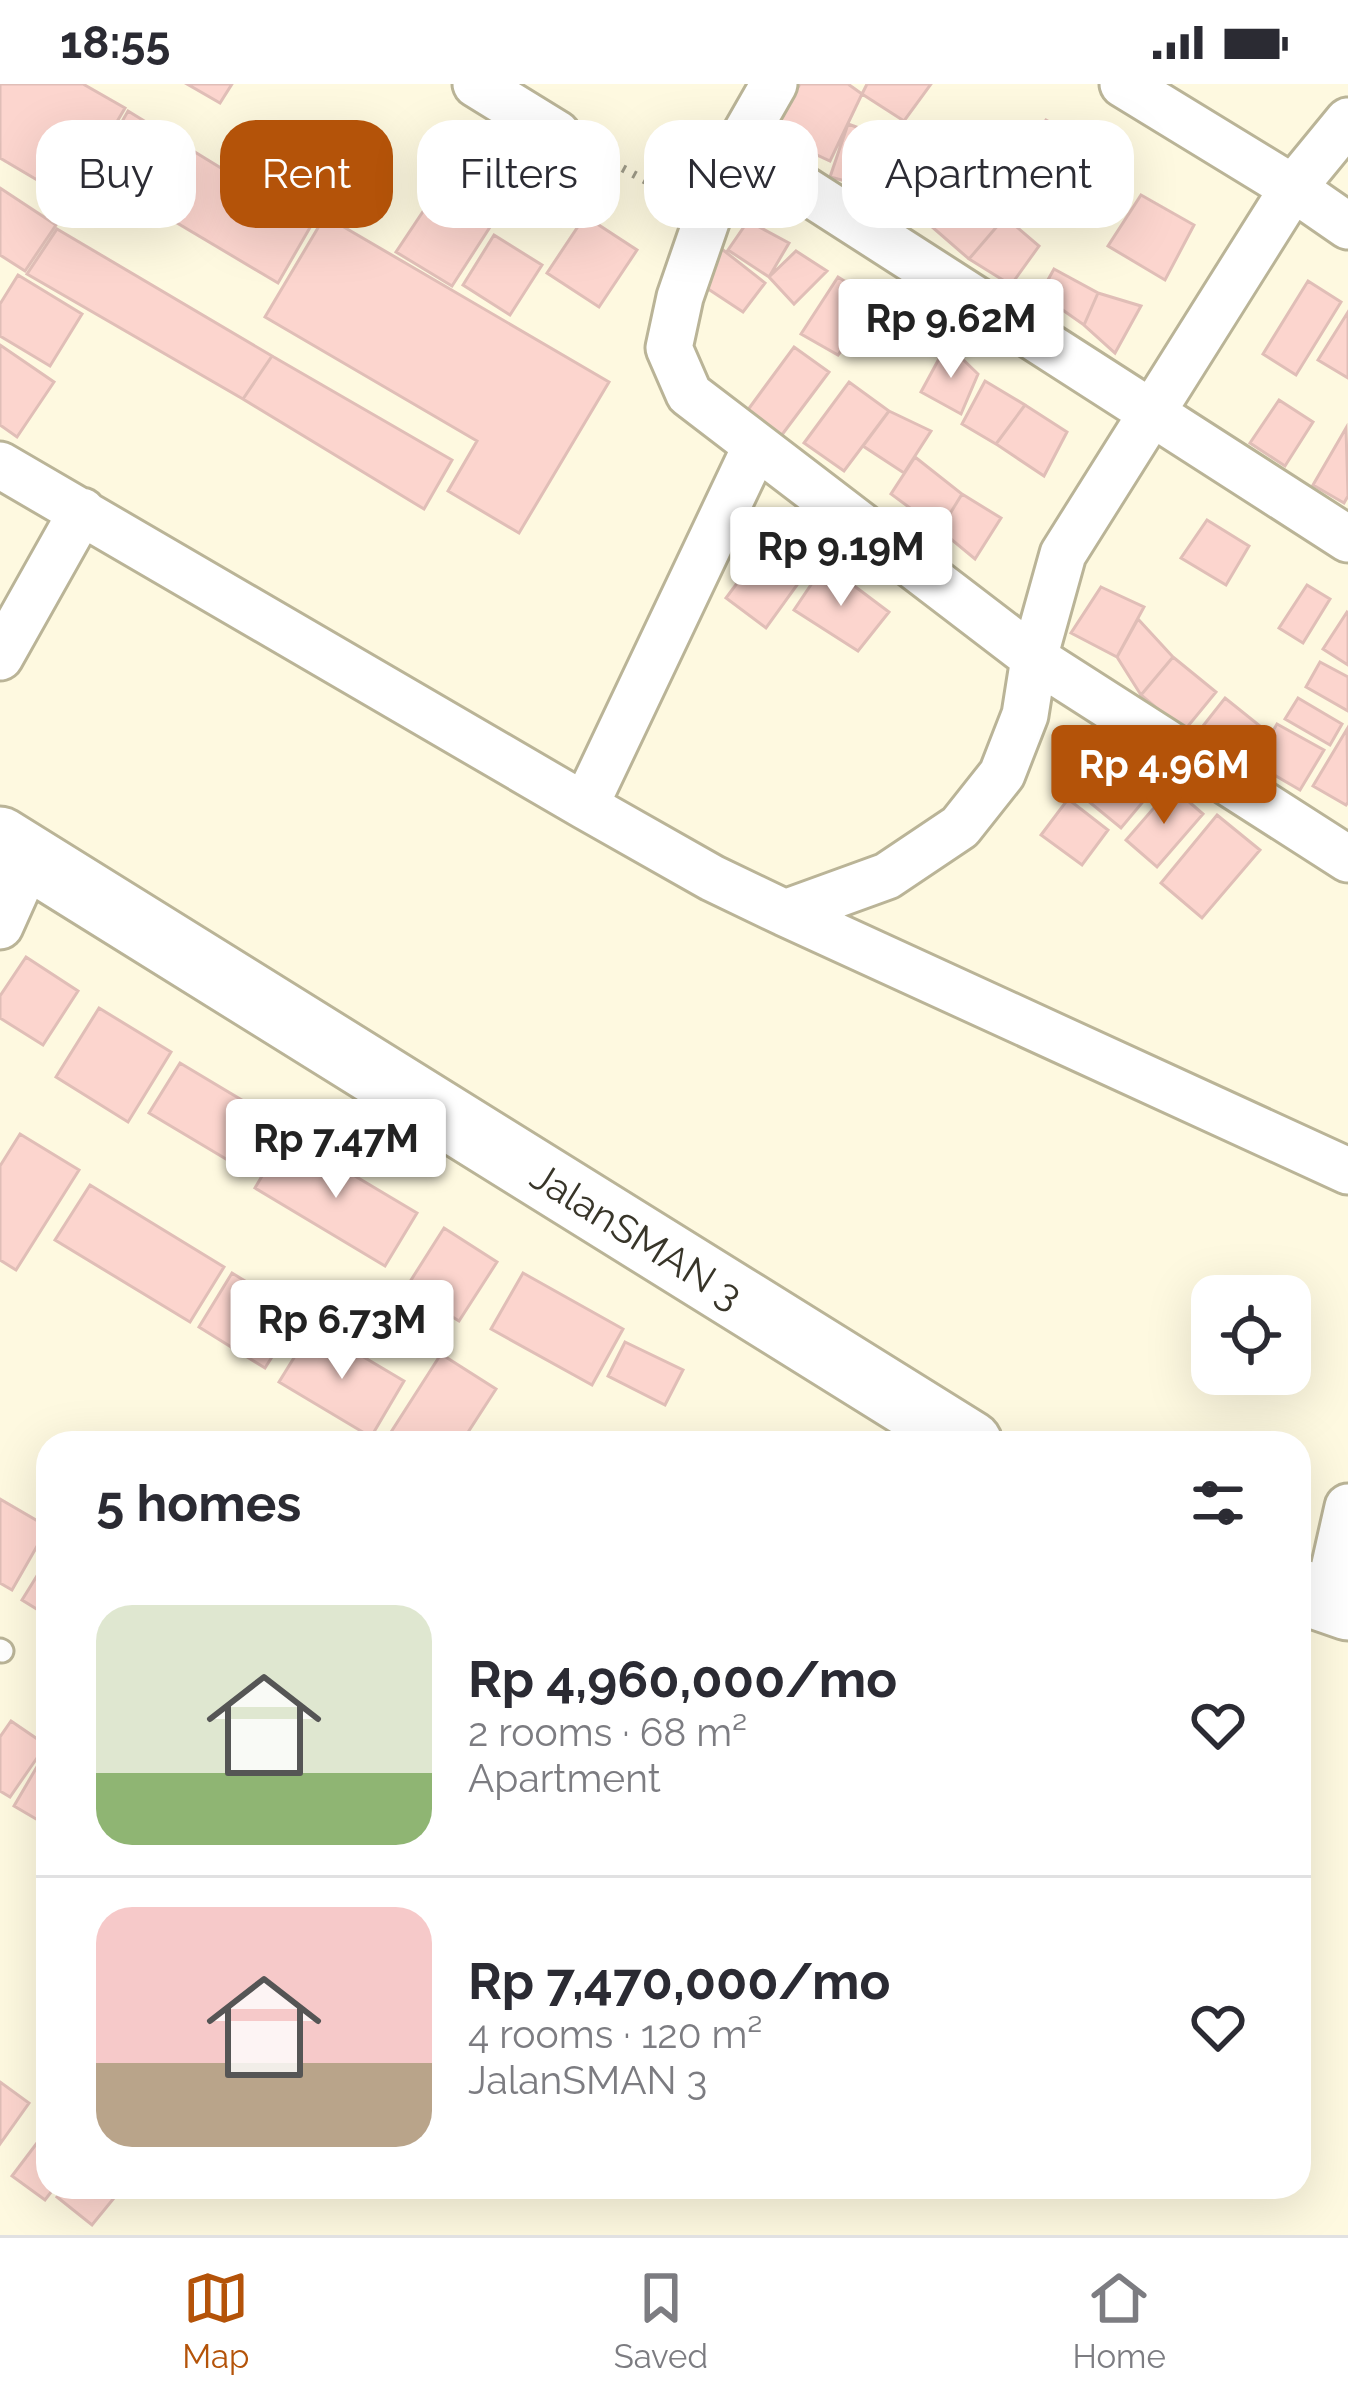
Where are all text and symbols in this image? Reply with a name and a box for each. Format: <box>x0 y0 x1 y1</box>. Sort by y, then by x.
text: 18:55 <box>60 16 170 69</box>
chip: Buy <box>36 120 196 228</box>
chip: Rent <box>220 120 393 228</box>
chip: Filters <box>417 120 620 228</box>
chip: New <box>644 120 818 228</box>
chip: Apartment <box>842 120 1134 228</box>
pin: Rp 9.62M <box>827 279 1075 381</box>
text: Rp 9.62M <box>866 295 1036 341</box>
pin: Rp 9.19M <box>717 507 965 609</box>
text: Rp 9.19M <box>757 523 925 569</box>
pin: Rp 4.96M <box>1040 725 1288 827</box>
text: Rp 4.96M <box>1078 741 1250 787</box>
pin: Rp 7.47M <box>212 1099 460 1201</box>
text: Rp 7.47M <box>253 1115 419 1161</box>
street label: JalanSMAN 3 <box>523 1153 750 1318</box>
map controls <box>1191 1275 1311 1395</box>
button: locate <box>1191 1275 1311 1395</box>
pin: Rp 6.73M <box>218 1280 466 1382</box>
text: Rp 6.73M <box>258 1296 426 1342</box>
icon: filters <box>1185 1470 1251 1536</box>
text: 5 homes <box>96 1473 301 1533</box>
text: Rp 4,960,000/mo <box>468 1649 897 1709</box>
icon: home <box>192 1653 336 1797</box>
icon: heart <box>1185 1692 1251 1758</box>
text: 2 rooms · 68 m² <box>468 1709 747 1755</box>
text: Apartment <box>468 1755 661 1801</box>
text: Rp 7,470,000/mo <box>468 1951 890 2011</box>
icon: home <box>192 1955 336 2099</box>
icon: heart <box>1185 1994 1251 2060</box>
text: 4 rooms · 120 m² <box>468 2011 762 2057</box>
text: JalanSMAN 3 <box>468 2057 707 2103</box>
tab: Map <box>182 2265 249 2376</box>
tab: Saved <box>614 2265 708 2376</box>
tab: Home <box>1072 2265 1166 2376</box>

